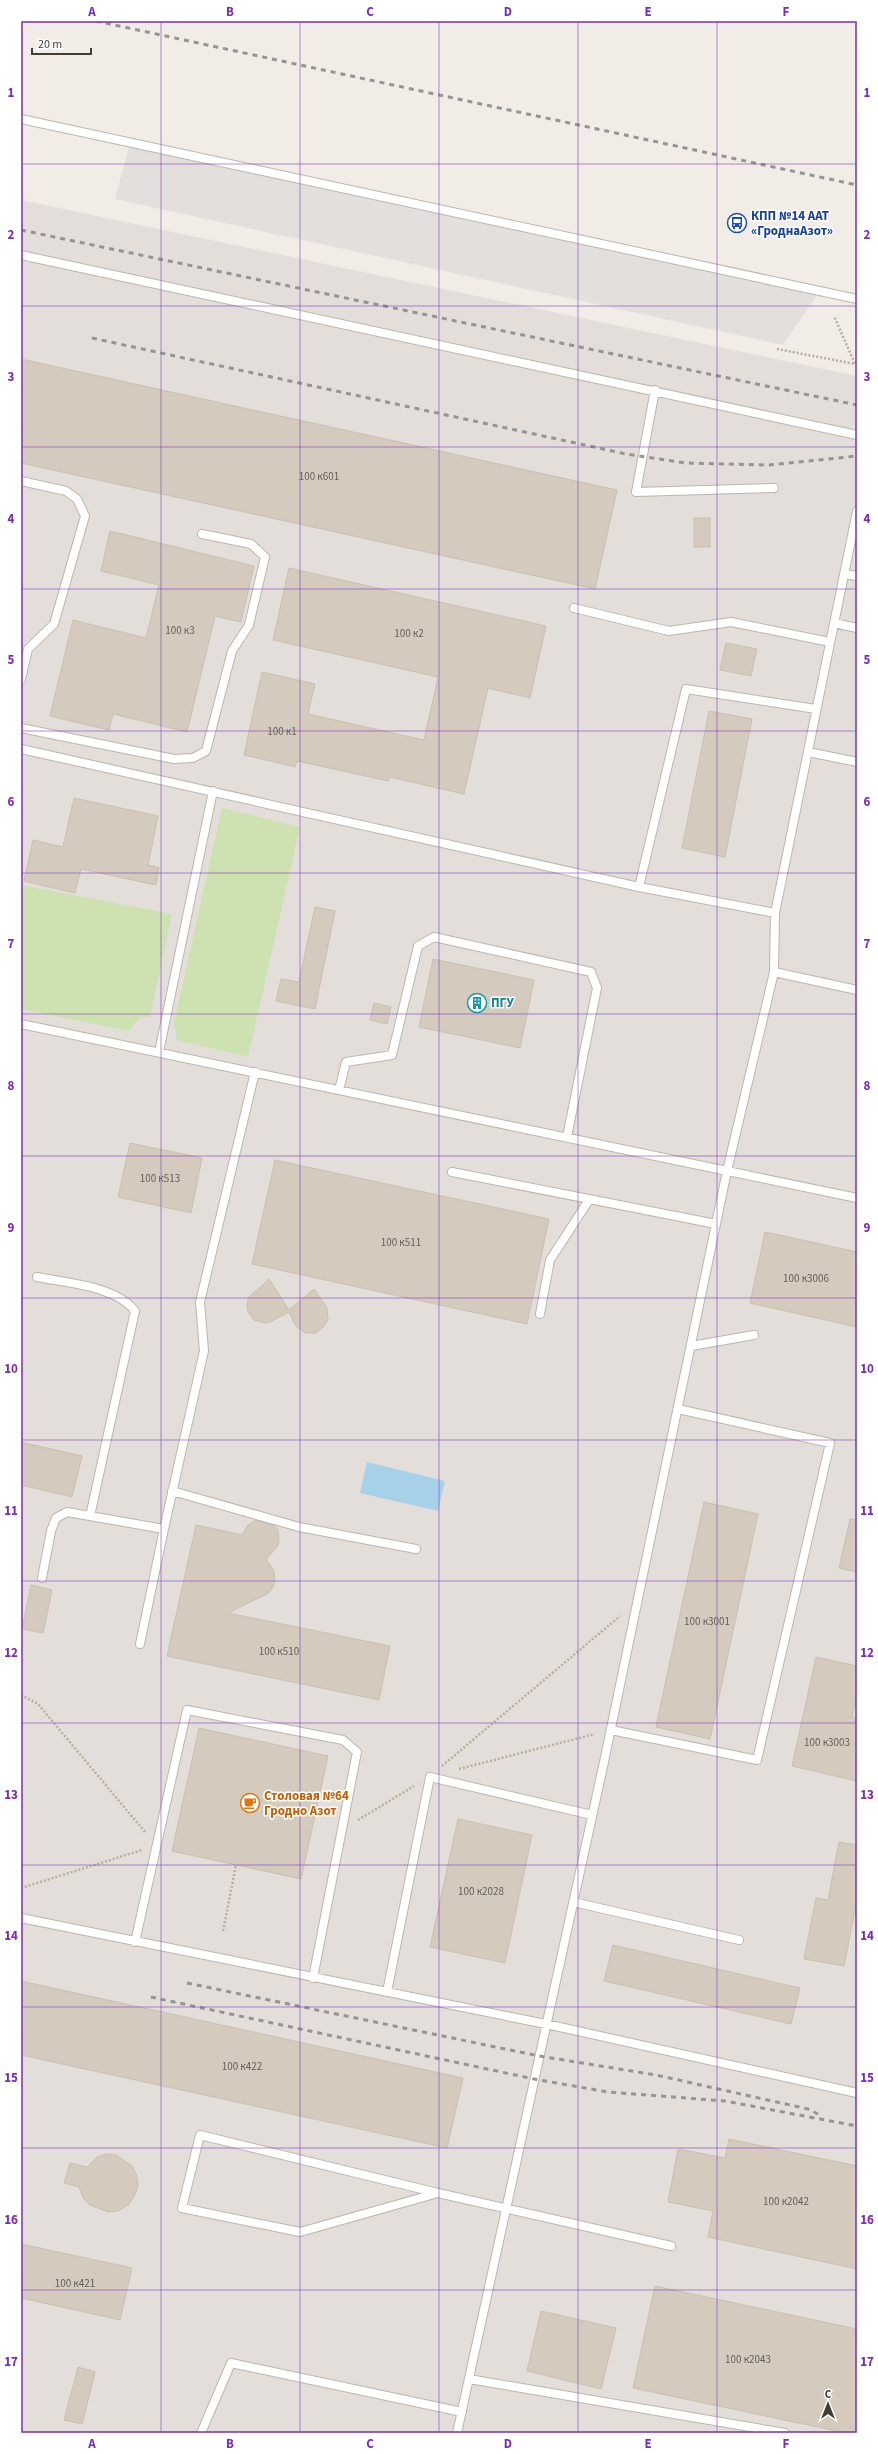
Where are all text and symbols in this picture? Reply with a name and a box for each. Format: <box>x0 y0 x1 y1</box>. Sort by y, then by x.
text: A <box>87 3 96 21</box>
text: B <box>226 3 234 21</box>
text: C <box>366 3 374 21</box>
text: D <box>504 3 512 21</box>
text: E <box>644 3 652 21</box>
text: F <box>783 3 790 21</box>
scale bar <box>32 30 91 56</box>
text: 20 m <box>38 36 62 53</box>
text: 1 <box>8 84 15 102</box>
text: 1 <box>864 84 871 102</box>
place label: КПП №14 ААТ «ГроднаАзот» <box>751 207 833 240</box>
bus stop icon: КПП №14 ААТ «ГроднаАзот» <box>726 212 748 234</box>
text: 2 <box>8 226 15 244</box>
text: 2 <box>864 226 871 244</box>
text: 3 <box>8 368 15 386</box>
text: 3 <box>864 368 871 386</box>
house number: 100 к601 <box>299 469 339 484</box>
text: 4 <box>8 510 15 528</box>
text: 4 <box>864 510 871 528</box>
house number: 100 к3 <box>165 623 195 638</box>
house number: 100 к2 <box>394 626 424 641</box>
text: 5 <box>8 651 15 669</box>
text: 5 <box>864 651 871 669</box>
house number: 100 к1 <box>267 724 297 739</box>
text: 6 <box>8 793 15 811</box>
text: 6 <box>864 793 871 811</box>
text: 7 <box>8 935 15 953</box>
text: 7 <box>864 935 871 953</box>
building icon: ПГУ <box>466 992 488 1014</box>
place label: ПГУ <box>491 994 514 1012</box>
text: 8 <box>8 1077 15 1095</box>
text: 8 <box>864 1077 871 1095</box>
house number: 100 к513 <box>140 1171 180 1186</box>
text: 9 <box>8 1219 15 1237</box>
text: 9 <box>864 1219 871 1237</box>
house number: 100 к511 <box>381 1235 421 1250</box>
house number: 100 к3006 <box>783 1271 829 1286</box>
text: 10 <box>4 1360 18 1378</box>
text: 10 <box>860 1360 874 1378</box>
text: 11 <box>4 1502 18 1520</box>
text: 11 <box>860 1502 874 1520</box>
house number: 100 к3001 <box>684 1614 730 1629</box>
text: 12 <box>4 1644 18 1662</box>
house number: 100 к510 <box>259 1644 299 1659</box>
text: 12 <box>860 1644 874 1662</box>
house number: 100 к3003 <box>804 1735 850 1750</box>
text: 13 <box>4 1786 18 1804</box>
text: 13 <box>860 1786 874 1804</box>
place label: Столовая №64 Гродно Азот <box>264 1787 349 1820</box>
cafe icon: Столовая №64 Гродно Азот <box>239 1792 261 1814</box>
house number: 100 к2028 <box>458 1884 504 1899</box>
text: 14 <box>4 1927 18 1945</box>
text: 14 <box>860 1927 874 1945</box>
house number: 100 к422 <box>222 2059 262 2074</box>
text: 15 <box>4 2069 18 2087</box>
text: 15 <box>860 2069 874 2087</box>
house number: 100 к2042 <box>763 2194 809 2209</box>
text: 16 <box>4 2211 18 2229</box>
text: 16 <box>860 2211 874 2229</box>
house number: 100 к421 <box>55 2276 95 2291</box>
house number: 100 к2043 <box>725 2352 771 2367</box>
text: 17 <box>4 2353 18 2371</box>
text: 17 <box>860 2353 874 2371</box>
north arrow <box>808 2384 848 2424</box>
text: С <box>825 2387 832 2402</box>
text: A <box>87 2435 96 2453</box>
text: B <box>226 2435 234 2453</box>
text: C <box>366 2435 374 2453</box>
text: D <box>504 2435 512 2453</box>
text: E <box>644 2435 652 2453</box>
text: F <box>783 2435 790 2453</box>

